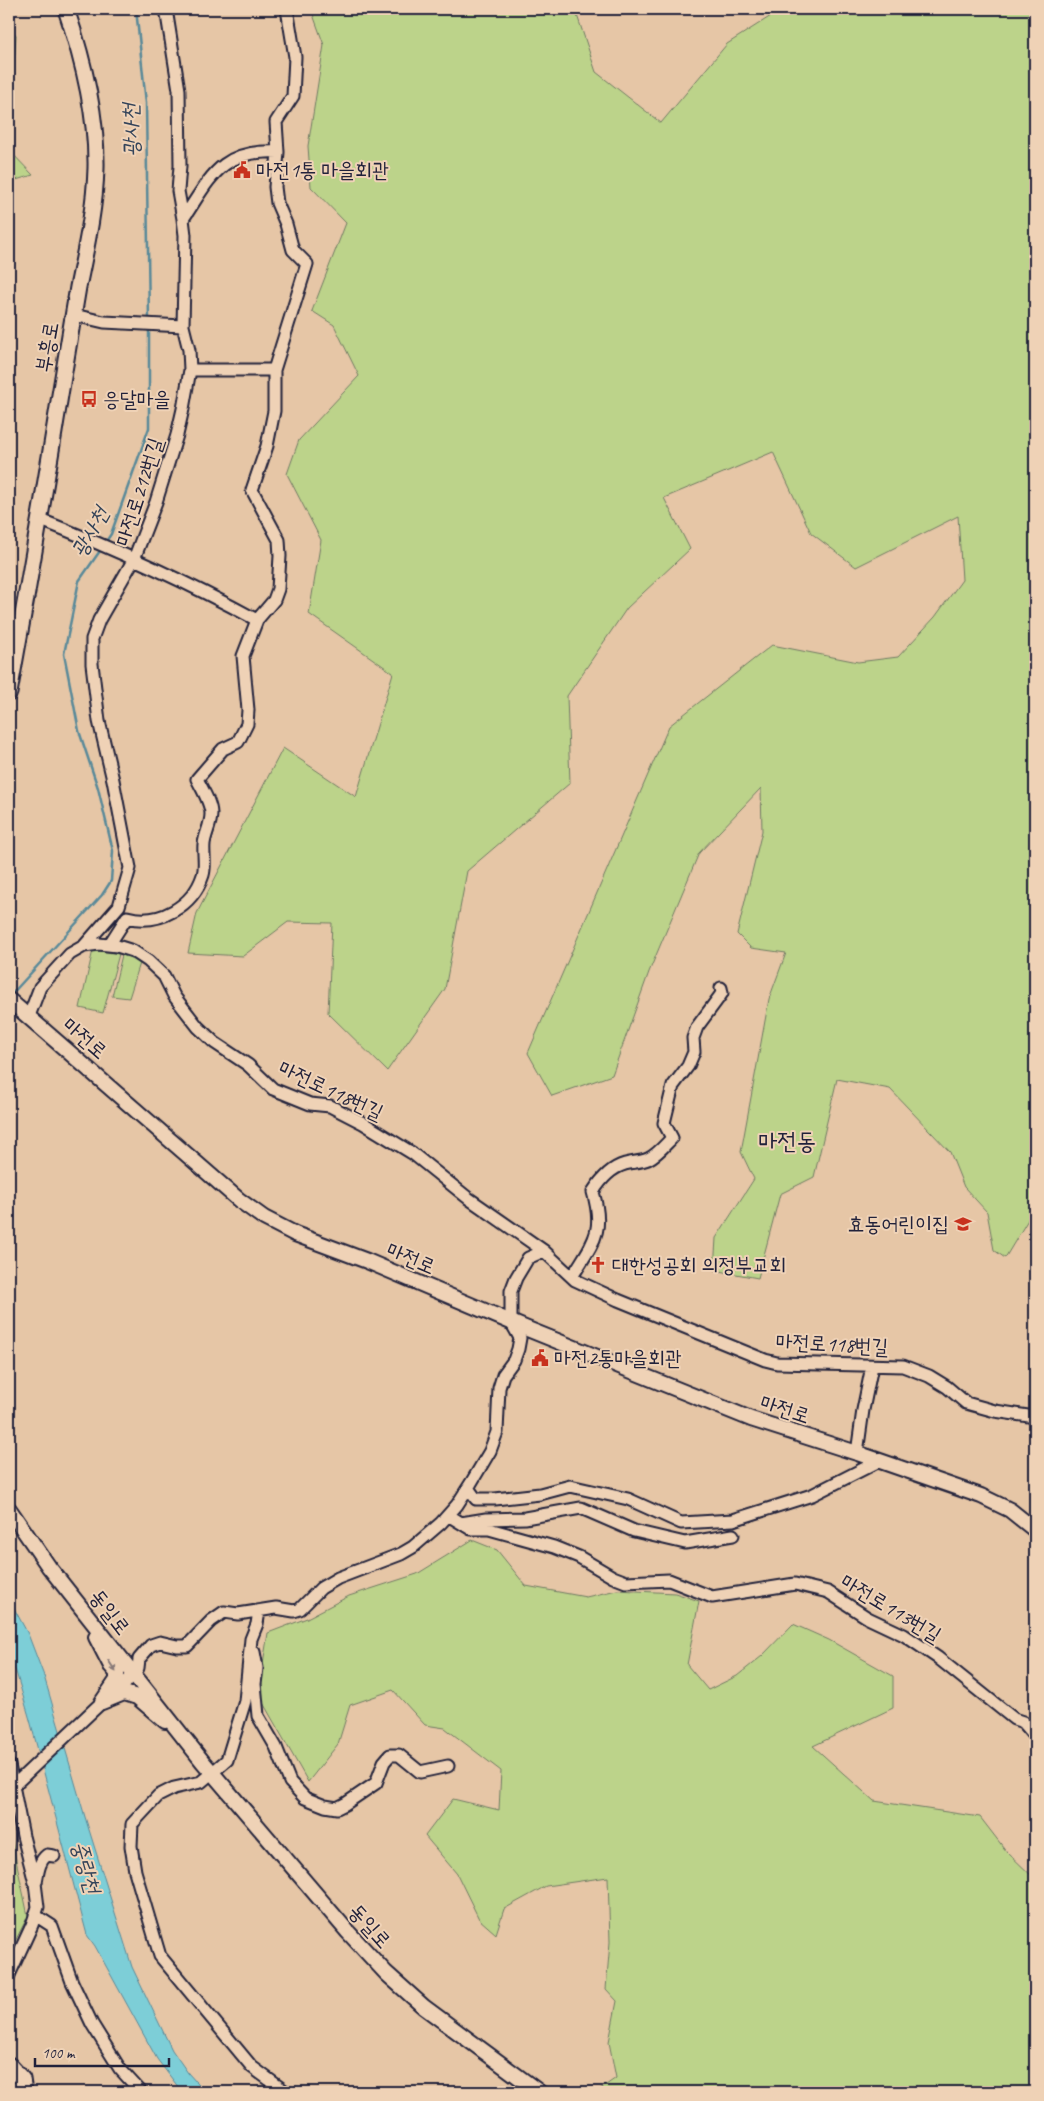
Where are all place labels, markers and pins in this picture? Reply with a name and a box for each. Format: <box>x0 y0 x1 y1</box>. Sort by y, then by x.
place label: 마전1통 마을회관 <box>256 157 389 183</box>
public building icon: 마전1통 마을회관 <box>232 160 252 180</box>
place label: 응달마을 <box>103 386 171 412</box>
bus stop icon: 응달마을 <box>79 389 99 409</box>
place label: 효동어린이집 <box>848 1211 949 1237</box>
school or university icon: 효동어린이집 <box>953 1214 973 1234</box>
place label: 대한성공회 의정부교회 <box>612 1252 786 1278</box>
church icon: 대한성공회 의정부교회 <box>588 1255 608 1275</box>
place label: 마전2통마을회관 <box>554 1345 682 1371</box>
public building icon: 마전2통마을회관 <box>530 1348 550 1368</box>

